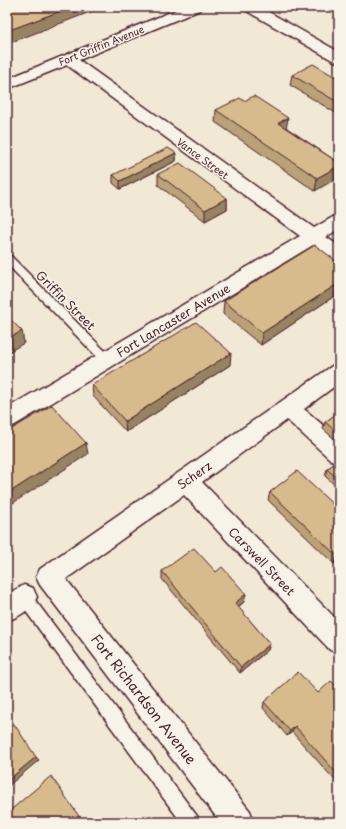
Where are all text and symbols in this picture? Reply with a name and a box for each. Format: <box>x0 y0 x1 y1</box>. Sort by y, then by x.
street label: Fort Griffin Avenue <box>56 21 147 69</box>
street label: Vance Street <box>174 134 232 182</box>
street label: Griffin Street <box>32 266 100 334</box>
street label: Fort Lancaster Avenue <box>113 279 234 361</box>
street label: Scherz <box>173 456 215 493</box>
street label: Carswell Street <box>225 523 300 599</box>
street label: Fort Richardson Avenue <box>86 629 202 769</box>

